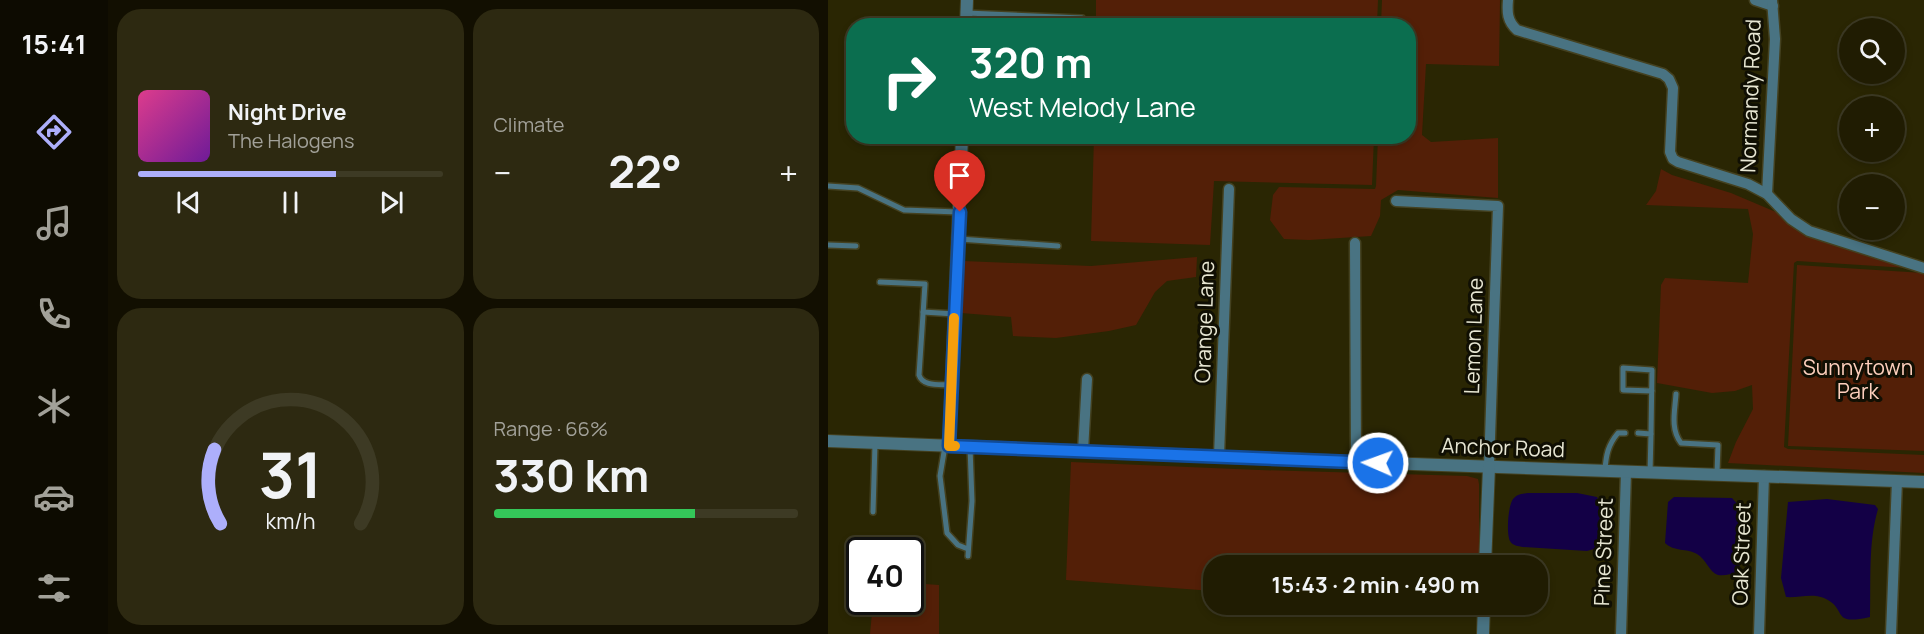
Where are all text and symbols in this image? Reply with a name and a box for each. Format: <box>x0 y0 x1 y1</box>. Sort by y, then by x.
map controls <box>1839 18 1905 240</box>
button: search <box>1839 18 1905 84</box>
street label: Normandy Road <box>1733 19 1767 173</box>
text: 15:41 <box>21 25 87 62</box>
text: 320 m <box>969 33 1092 91</box>
icon: right <box>870 42 948 120</box>
text: West Melody Lane <box>969 88 1196 125</box>
button: + <box>1839 96 1905 162</box>
text: Night Drive <box>228 97 347 127</box>
icon: directions <box>33 111 75 153</box>
text: Climate <box>494 111 565 138</box>
text: The Halogens <box>228 127 354 154</box>
text: 22° <box>608 140 682 202</box>
text: − <box>494 150 511 195</box>
text: + <box>779 150 798 195</box>
pin <box>934 150 985 212</box>
icon: arrive <box>943 159 976 192</box>
button: − <box>1839 174 1905 240</box>
icon: previous <box>172 186 205 219</box>
icon: pause <box>274 186 307 219</box>
icon: next <box>375 186 408 219</box>
icon: music <box>33 202 75 244</box>
street label: Orange Lane <box>1188 260 1220 384</box>
street label: Lemon Lane <box>1457 277 1489 395</box>
icon: phone <box>33 293 75 335</box>
park label: Sunnytown Park <box>1803 353 1913 405</box>
icon: climate <box>33 385 75 427</box>
text: Range · 66% <box>494 415 608 442</box>
text: 31 <box>258 431 322 517</box>
position arrow <box>1346 431 1410 495</box>
street label: Anchor Road <box>1441 431 1565 463</box>
text: 330 km <box>494 444 649 506</box>
icon: car <box>33 476 75 518</box>
street label: Pine Street <box>1587 497 1619 606</box>
street label: Oak Street <box>1725 502 1757 606</box>
text: km/h <box>265 506 315 535</box>
speed limit sign: 40 <box>846 537 924 615</box>
icon: filters <box>33 567 75 609</box>
text: 15:43 · 2 min · 490 m <box>1272 570 1479 600</box>

